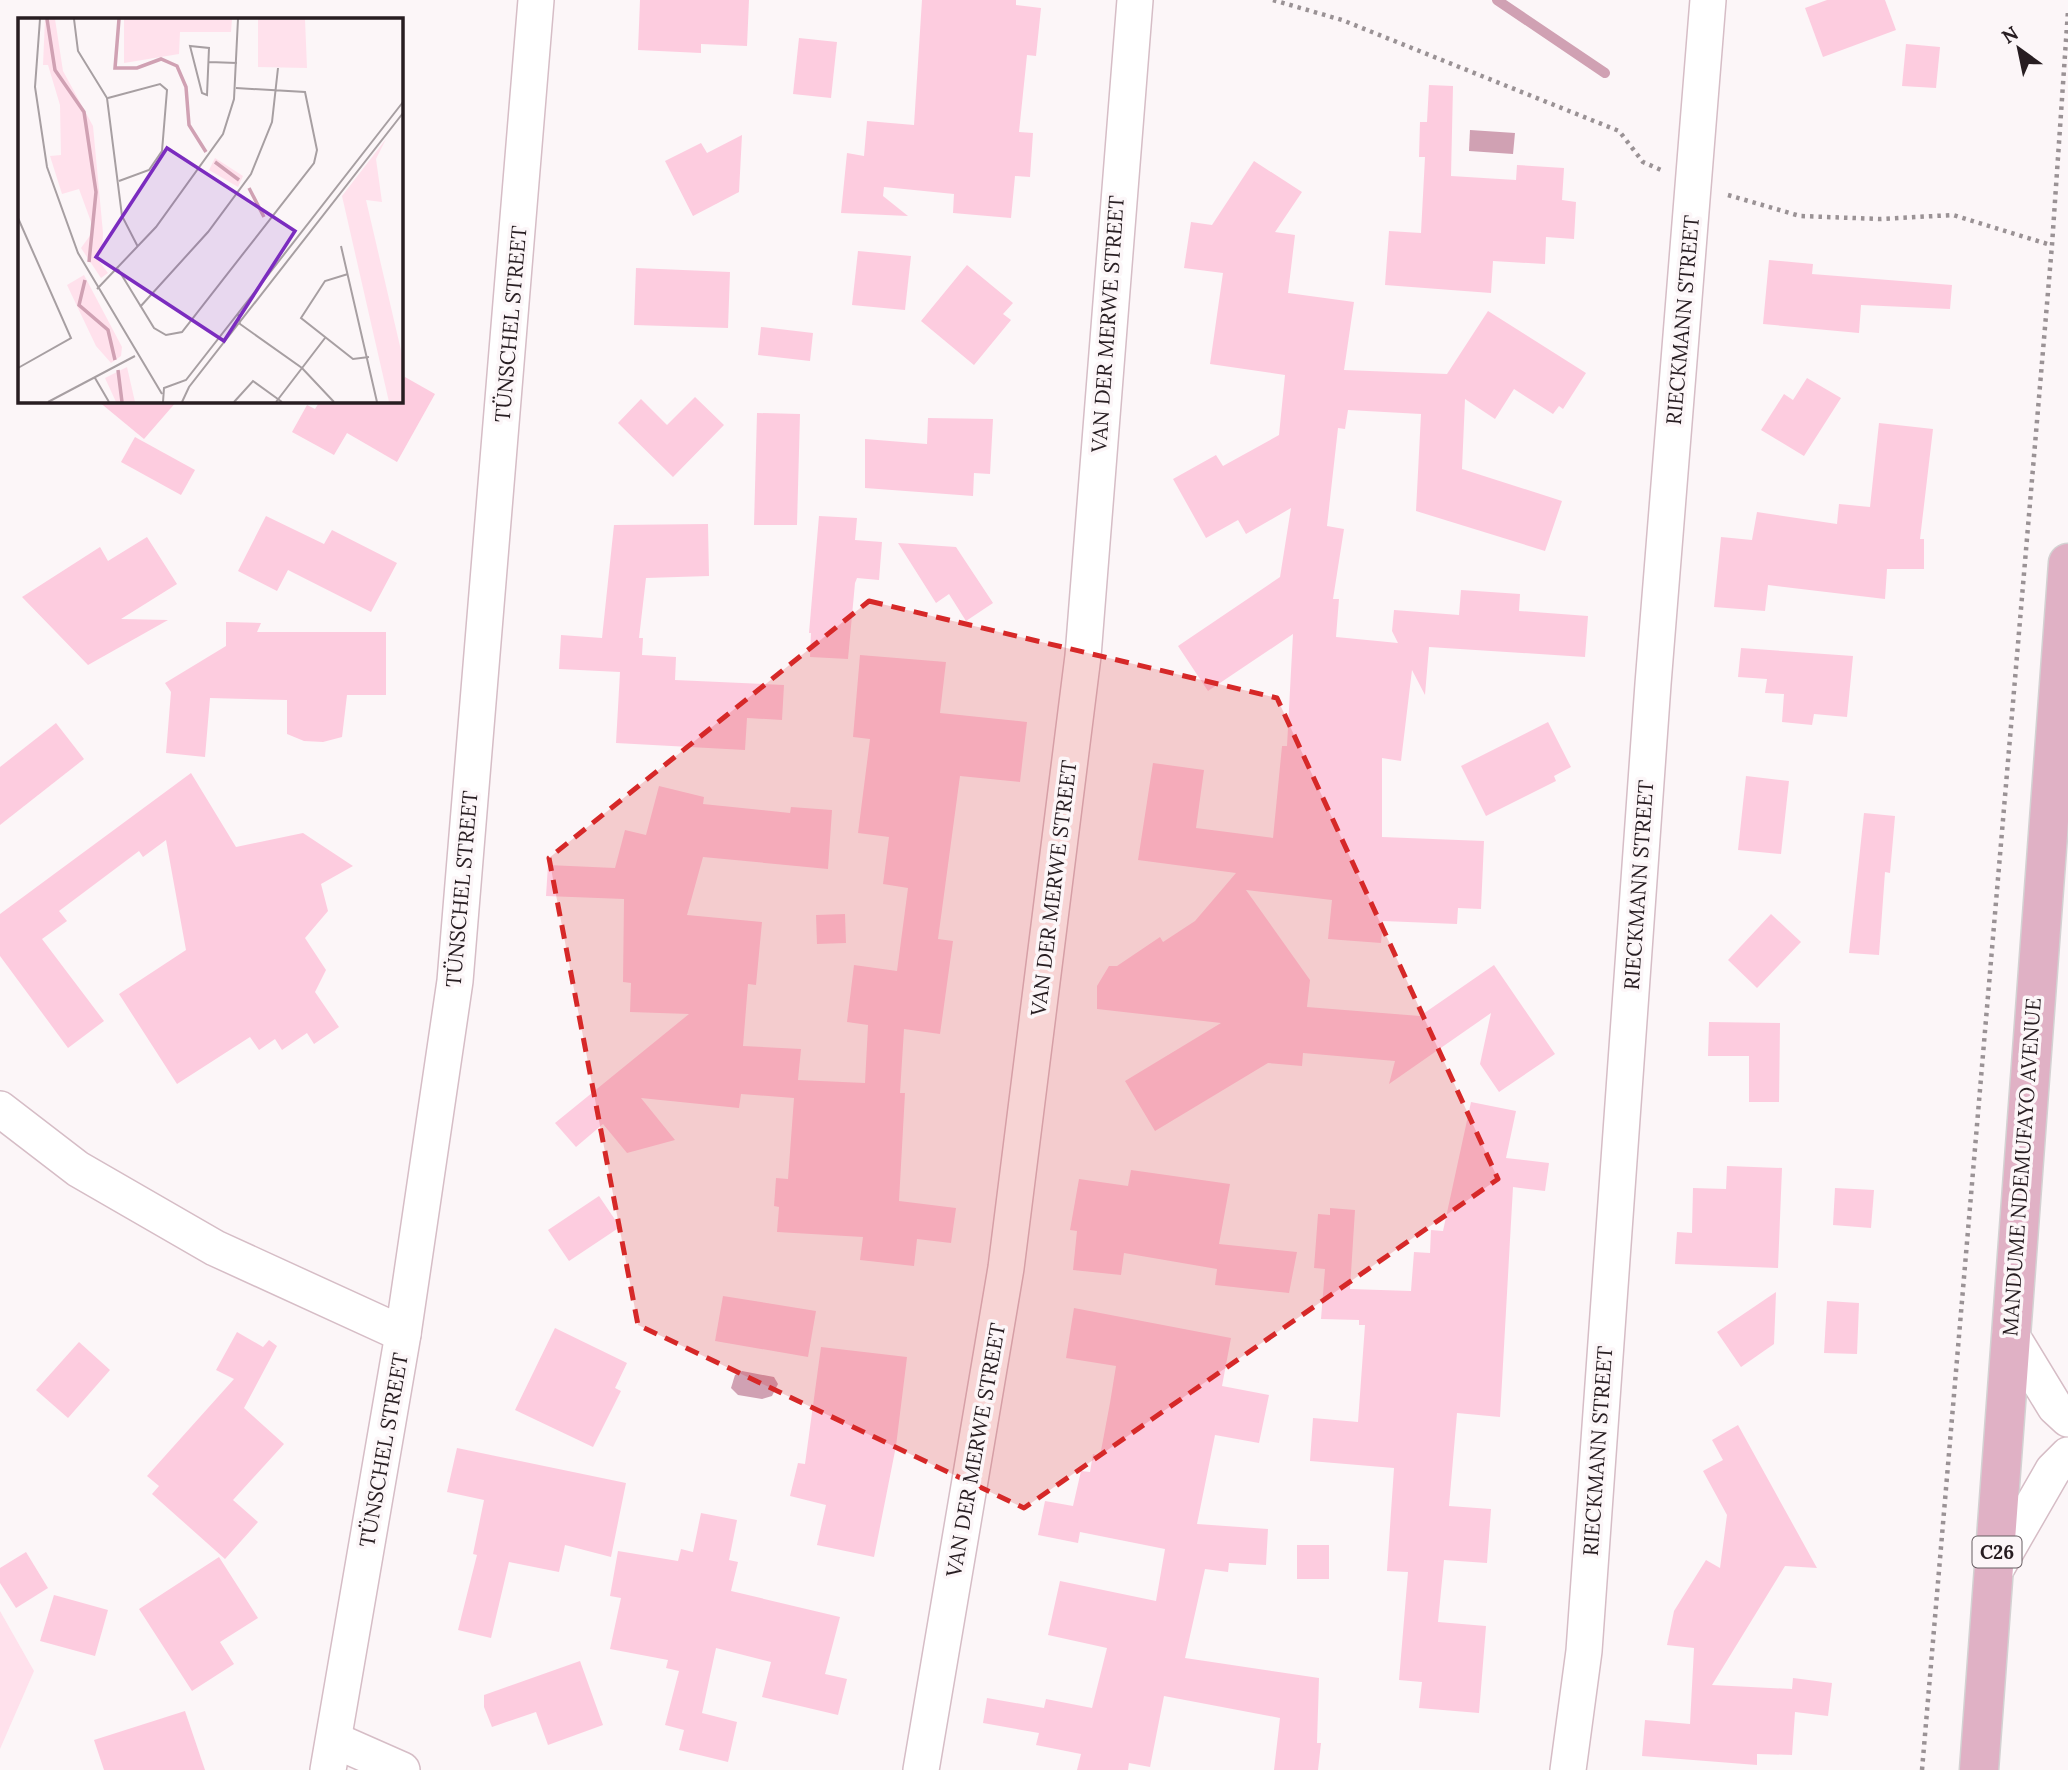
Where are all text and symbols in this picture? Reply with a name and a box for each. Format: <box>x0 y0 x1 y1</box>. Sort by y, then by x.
north arrow <box>1984 14 2054 84</box>
inset map <box>18 18 402 402</box>
text: N <box>1997 21 2023 49</box>
street label: VAN DER MERWE STREET <box>1085 195 1130 454</box>
street label: RIECKMANN STREET <box>1660 214 1705 426</box>
street label: TÜNSCHEL STREET <box>488 225 533 423</box>
street label: VAN DER MERWE STREET <box>1024 758 1083 1018</box>
street label: RIECKMANN STREET <box>1618 779 1659 991</box>
street label: TÜNSCHEL STREET <box>439 790 484 988</box>
street label: MANDUME NDEMUFAYO AVENUE <box>1996 997 2047 1337</box>
street label: VAN DER MERWE STREET <box>940 1321 1011 1580</box>
street label: RIECKMANN STREET <box>1577 1345 1618 1557</box>
street label: TÜNSCHEL STREET <box>353 1351 414 1549</box>
road number: C26 <box>1972 1536 2022 1568</box>

